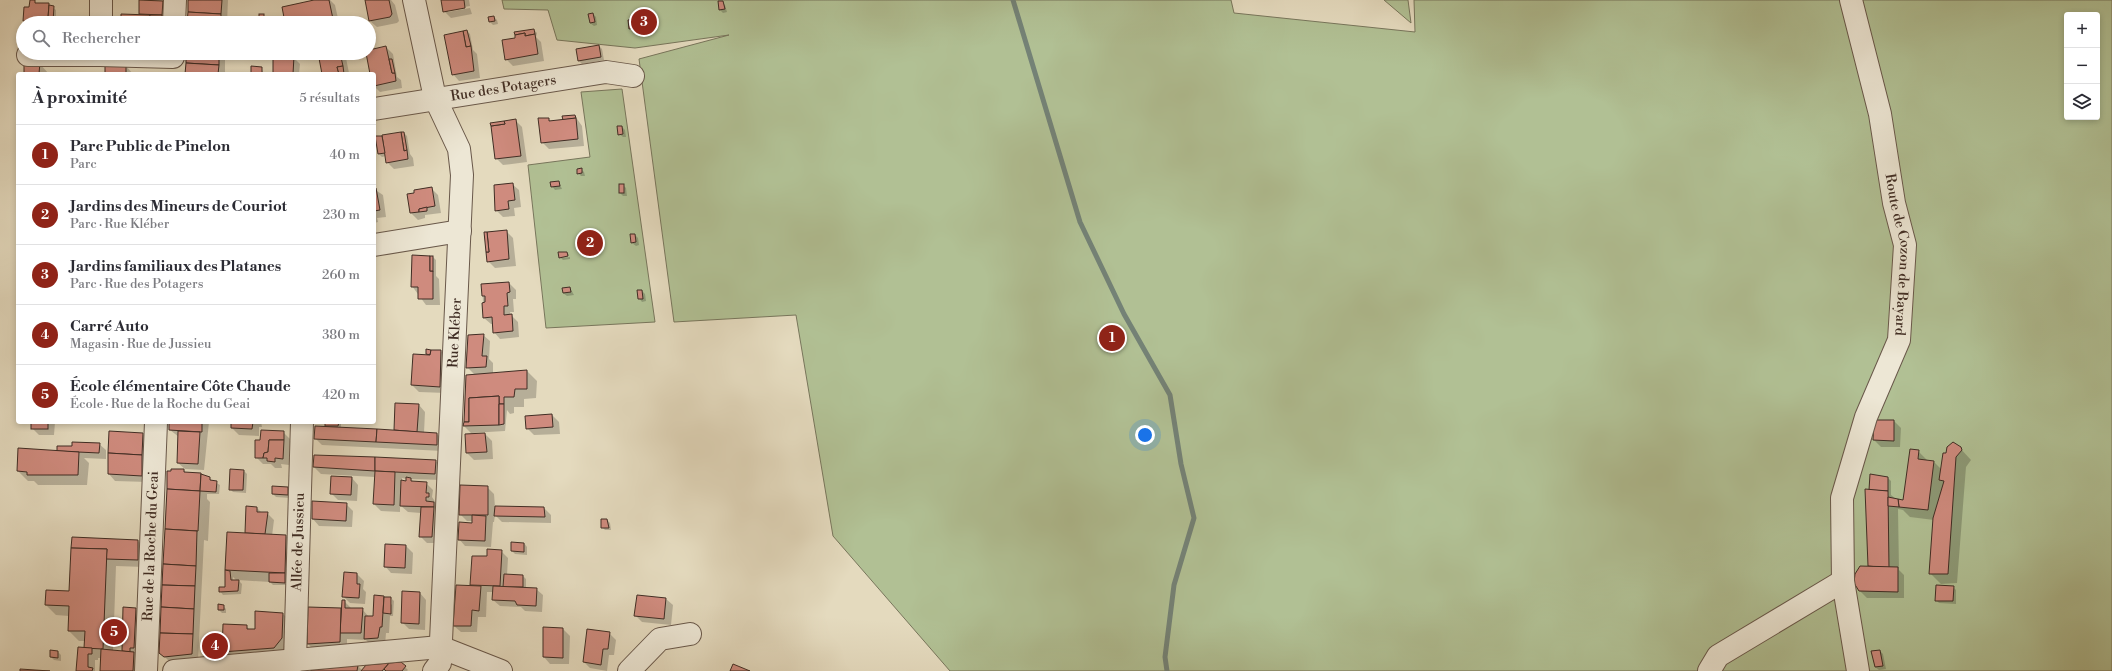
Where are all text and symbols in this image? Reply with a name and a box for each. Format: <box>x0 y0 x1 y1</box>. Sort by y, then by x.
pin: 3 <box>631 7 657 37</box>
map controls <box>2064 12 2100 120</box>
button: + <box>2064 12 2100 48</box>
search box <box>16 16 376 60</box>
icon: search <box>30 27 52 49</box>
text: Rechercher <box>62 29 141 48</box>
button: − <box>2064 48 2100 84</box>
street label: Rue des Potagers <box>449 71 557 106</box>
button: layers <box>2064 84 2100 120</box>
text: À proximité <box>32 87 127 109</box>
text: 5 résultats <box>299 90 360 106</box>
text: Parc Public de Pinelon <box>70 137 230 156</box>
text: 1 <box>42 147 48 163</box>
text: 40 m <box>330 147 360 163</box>
text: Parc <box>70 156 97 172</box>
street label: Route de Cozon de Bayard <box>1880 172 1914 336</box>
text: Jardins des Mineurs de Couriot <box>70 197 287 216</box>
text: 2 <box>41 207 49 223</box>
text: 230 m <box>323 207 360 223</box>
text: Parc · Rue Kléber <box>70 216 169 232</box>
pin: 2 <box>577 228 603 258</box>
text: Jardins familiaux des Platanes <box>70 257 281 276</box>
text: 3 <box>41 267 49 283</box>
text: 260 m <box>322 267 360 283</box>
text: Parc · Rue des Potagers <box>70 276 203 292</box>
street label: Rue Kléber <box>444 298 466 368</box>
text: Carré Auto <box>70 317 149 336</box>
pin: 1 <box>1099 323 1125 353</box>
text: 4 <box>41 327 49 343</box>
text: 380 m <box>322 327 360 343</box>
text: Magasin · Rue de Jussieu <box>70 336 212 352</box>
text: École élémentaire Côte Chaude <box>70 377 291 396</box>
text: 5 <box>41 387 49 403</box>
text: 420 m <box>322 387 360 403</box>
text: École · Rue de la Roche du Geai <box>70 396 250 412</box>
your location <box>1135 425 1155 445</box>
street label: Rue de la Roche du Geai <box>139 470 163 622</box>
street label: Allée de Jussieu <box>288 492 309 593</box>
pin: 5 <box>101 617 127 647</box>
pin: 4 <box>202 631 228 661</box>

